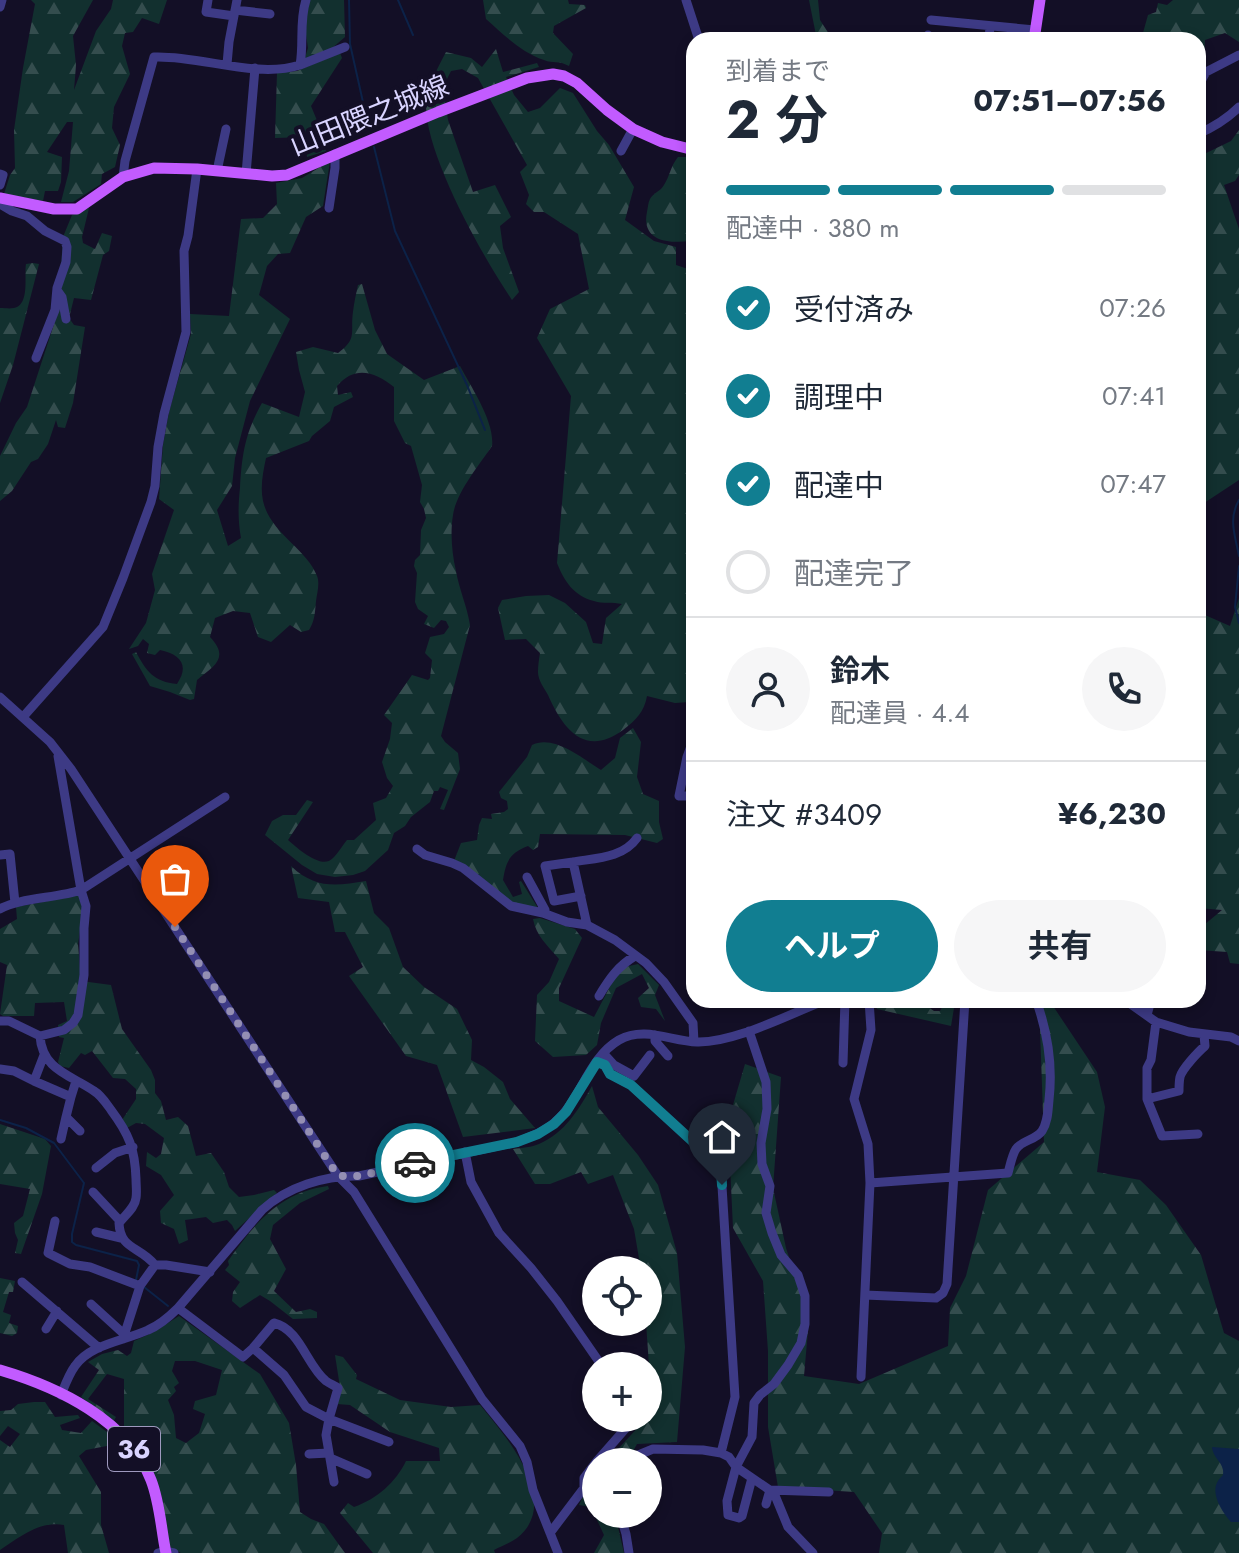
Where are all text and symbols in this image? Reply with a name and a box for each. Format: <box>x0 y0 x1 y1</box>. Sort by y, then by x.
text: 到着まで <box>726 52 830 90</box>
street label: 山田隈之城線 <box>284 65 455 166</box>
text: 07:51–07:56 <box>973 79 1166 122</box>
text: 2 分 <box>726 82 828 158</box>
text: 配達中 · 380 m <box>726 209 899 247</box>
icon: check <box>726 286 770 330</box>
text: 受付済み <box>794 288 914 331</box>
text: 07:26 <box>1099 289 1166 327</box>
icon: check <box>726 374 770 418</box>
text: 調理中 <box>794 376 884 419</box>
text: 07:41 <box>1102 377 1166 415</box>
icon: check <box>726 462 770 506</box>
text: 配達中 <box>794 464 884 507</box>
text: 07:47 <box>1100 465 1166 503</box>
text: 配達完了 <box>794 552 914 595</box>
button: person <box>726 647 810 731</box>
button: phone <box>1082 647 1166 731</box>
text: 鈴木 <box>830 649 890 692</box>
text: 配達員 · 4.4 <box>830 694 970 732</box>
text: ¥6,230 <box>1058 792 1166 835</box>
text: 注文 #3409 <box>726 793 882 836</box>
pin <box>141 845 209 927</box>
icon: bag <box>153 857 197 901</box>
button: ヘルプ <box>726 900 938 992</box>
button: 共有 <box>954 900 1166 992</box>
pin <box>688 1103 756 1185</box>
icon: home <box>700 1115 744 1159</box>
courier <box>375 1123 455 1203</box>
icon: car <box>393 1141 437 1185</box>
map controls <box>582 1256 662 1528</box>
button: locate <box>582 1256 662 1336</box>
button: + <box>582 1352 662 1432</box>
road number: 36 <box>108 1427 160 1471</box>
button: − <box>582 1448 662 1528</box>

